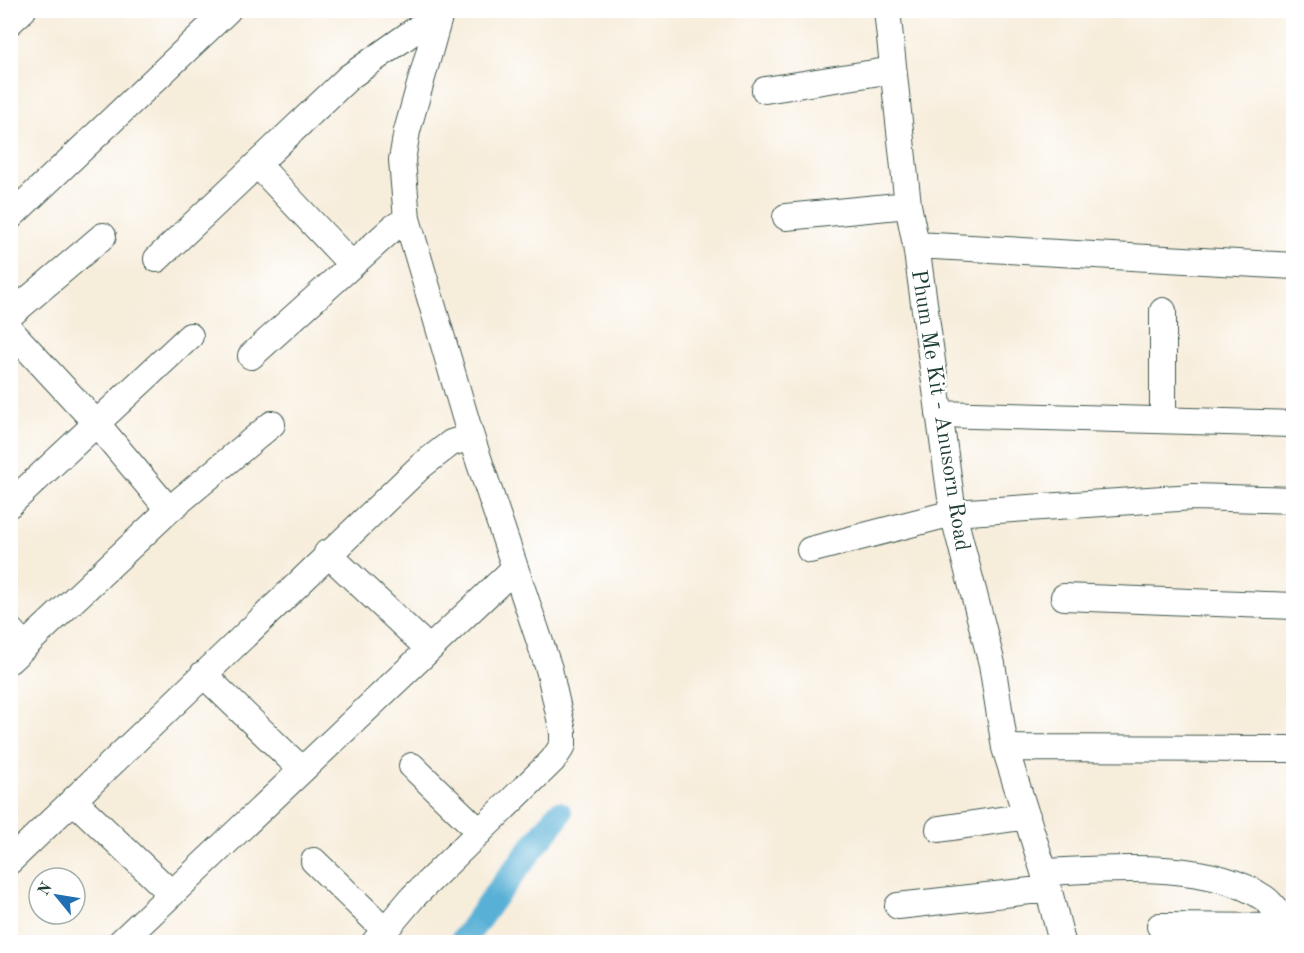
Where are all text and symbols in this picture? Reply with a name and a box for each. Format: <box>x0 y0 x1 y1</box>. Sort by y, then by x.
street label: Phum Me Kit - Anusorn Road <box>907 268 973 553</box>
north arrow <box>27 866 87 926</box>
text: N <box>36 880 56 899</box>

